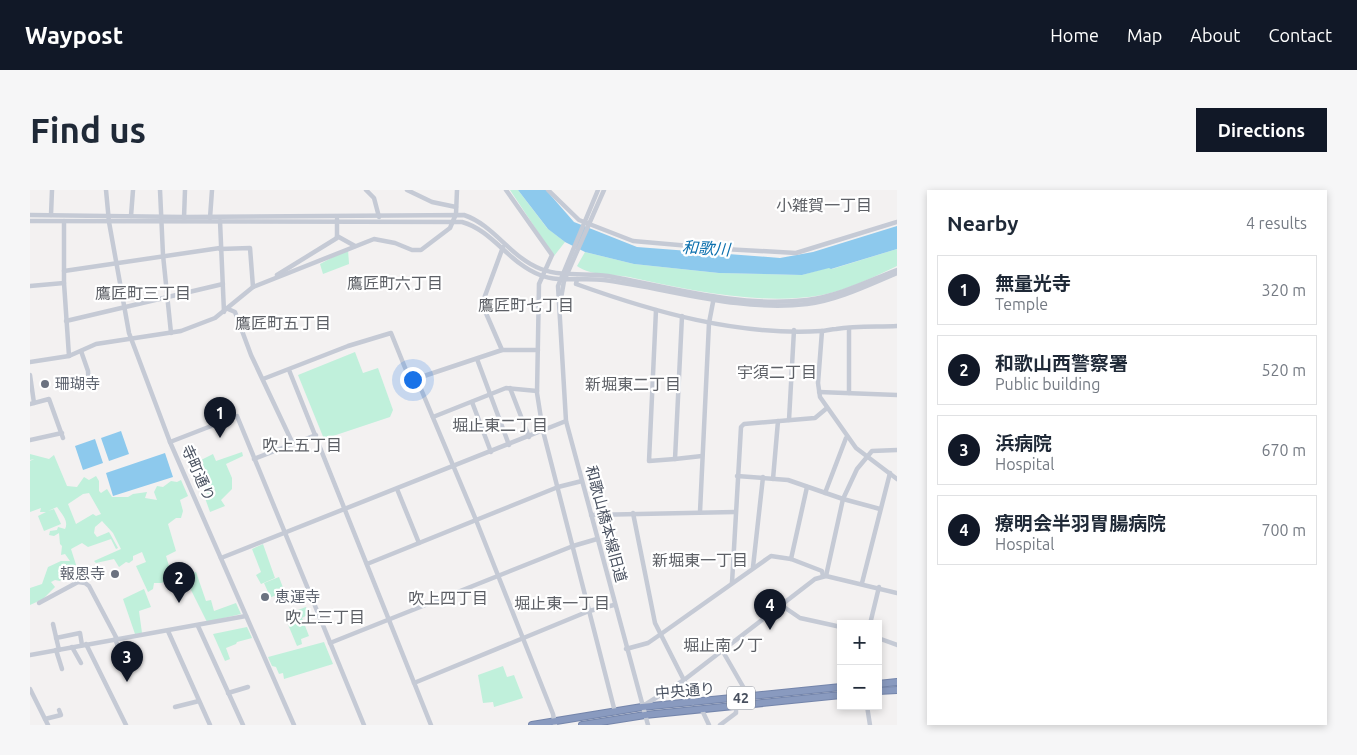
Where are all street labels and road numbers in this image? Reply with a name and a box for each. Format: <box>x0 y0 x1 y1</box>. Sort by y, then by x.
street label: 寺町通り <box>178 442 218 504</box>
street label: 和歌山橋本線旧道 <box>583 464 630 584</box>
street label: 中央通り <box>654 679 716 702</box>
road number: 42 <box>727 686 755 710</box>

